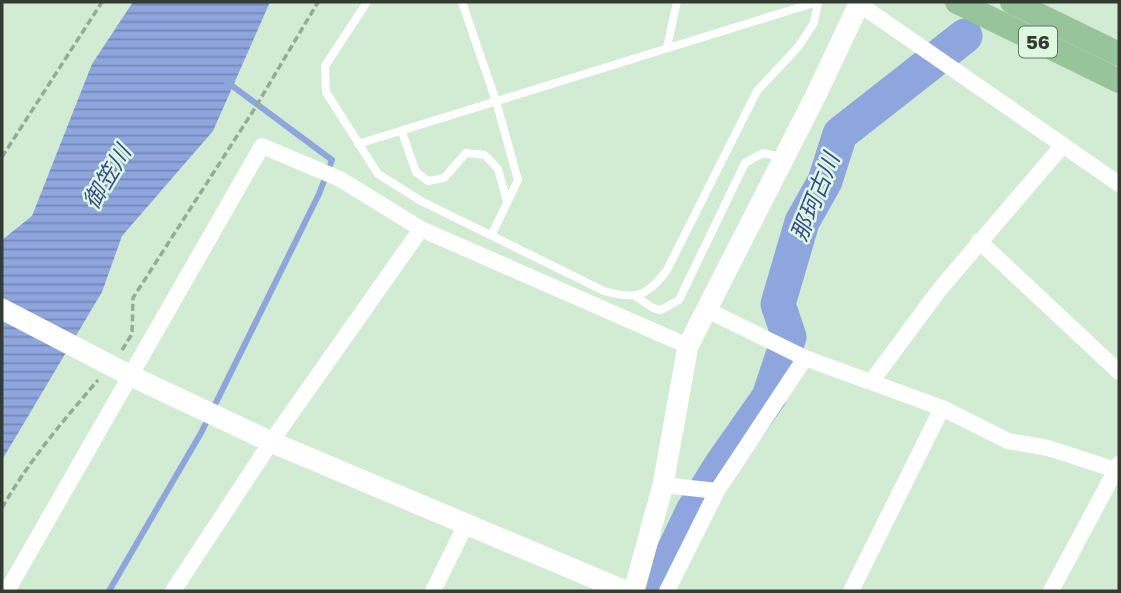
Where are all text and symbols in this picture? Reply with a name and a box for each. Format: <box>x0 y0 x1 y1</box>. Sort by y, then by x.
road number: 56 <box>1019 26 1057 58</box>
water label: 御笠川 <box>76 137 137 213</box>
water label: 那珂古川 <box>784 146 845 245</box>

